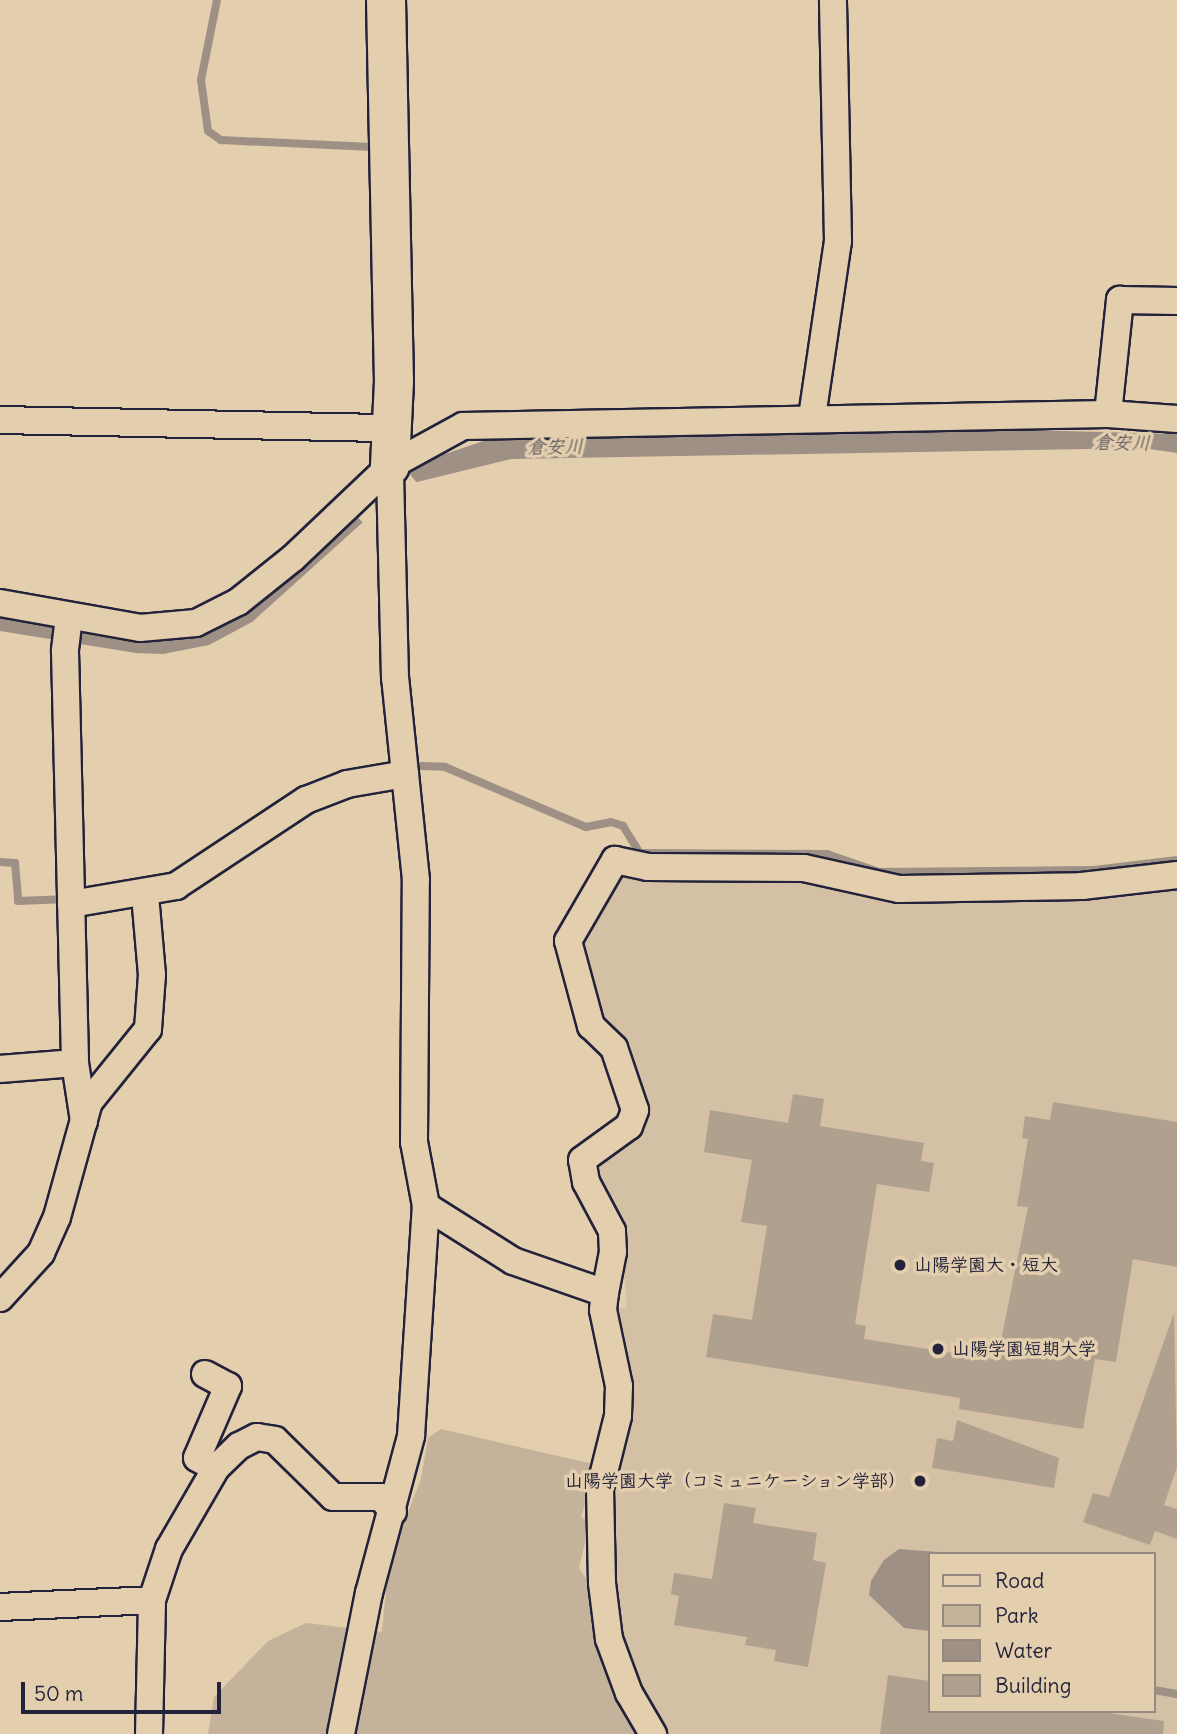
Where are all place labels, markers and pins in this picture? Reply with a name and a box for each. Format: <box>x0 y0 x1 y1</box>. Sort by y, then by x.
place label: 山陽学園大・短大 <box>914 1254 1058 1276</box>
marker: 山陽学園大・短大 <box>892 1257 908 1273</box>
place label: 山陽学園短期大学 <box>952 1338 1096 1360</box>
marker: 山陽学園短期大学 <box>930 1341 946 1357</box>
place label: 山陽学園大学（コミュニケーション学部） <box>564 1470 906 1492</box>
marker: 山陽学園大学（コミュニケーション学部） <box>912 1473 928 1489</box>

